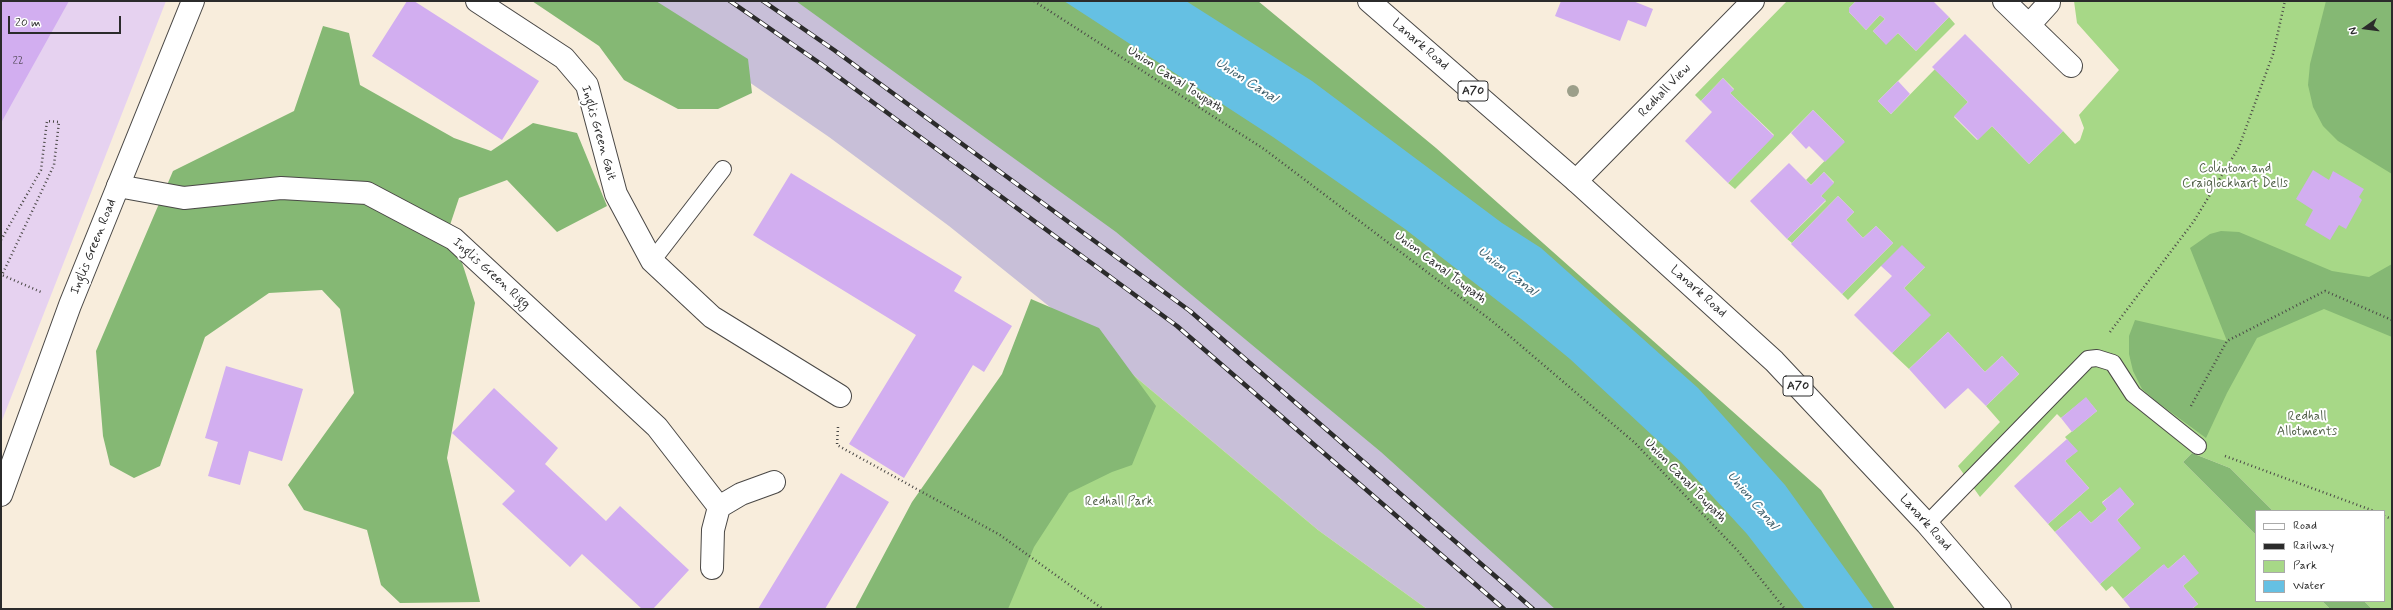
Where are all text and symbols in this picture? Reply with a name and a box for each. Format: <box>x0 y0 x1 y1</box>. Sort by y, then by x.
scale bar <box>10 8 123 34</box>
north arrow <box>2345 8 2385 48</box>
text: 20 m <box>15 15 41 31</box>
street label: Lanark Road <box>1388 16 1452 74</box>
text: N <box>2346 26 2361 36</box>
street label: Union Canal Towpath <box>1124 43 1226 117</box>
house number: 22 <box>12 55 24 69</box>
water label: Union Canal <box>1212 55 1280 107</box>
street label: Redhall View <box>1636 61 1694 121</box>
road number: A70 <box>1458 81 1488 101</box>
street label: Inglis Green Gait <box>577 84 619 182</box>
park label: Colinton and Craiglockhart Dells <box>2182 161 2288 192</box>
street label: Inglis Green Road <box>68 197 120 297</box>
street label: Union Canal Towpath <box>1391 228 1489 308</box>
street label: Inglis Green Rigg <box>449 235 533 313</box>
water label: Union Canal <box>1474 244 1540 300</box>
street label: Lanark Road <box>1667 263 1729 321</box>
road number: A70 <box>1783 376 1813 396</box>
park label: Redhall Allotments <box>2277 409 2337 440</box>
street label: Union Canal Towpath <box>1641 436 1729 526</box>
water label: Union Canal <box>1723 468 1781 534</box>
street label: Lanark Road <box>1896 492 1954 554</box>
park label: Redhall Park <box>1085 494 1153 510</box>
legend <box>2255 510 2385 602</box>
text: Road <box>2293 518 2317 534</box>
text: Railway <box>2293 538 2334 554</box>
text: Park <box>2293 558 2317 574</box>
text: Water <box>2293 578 2325 594</box>

